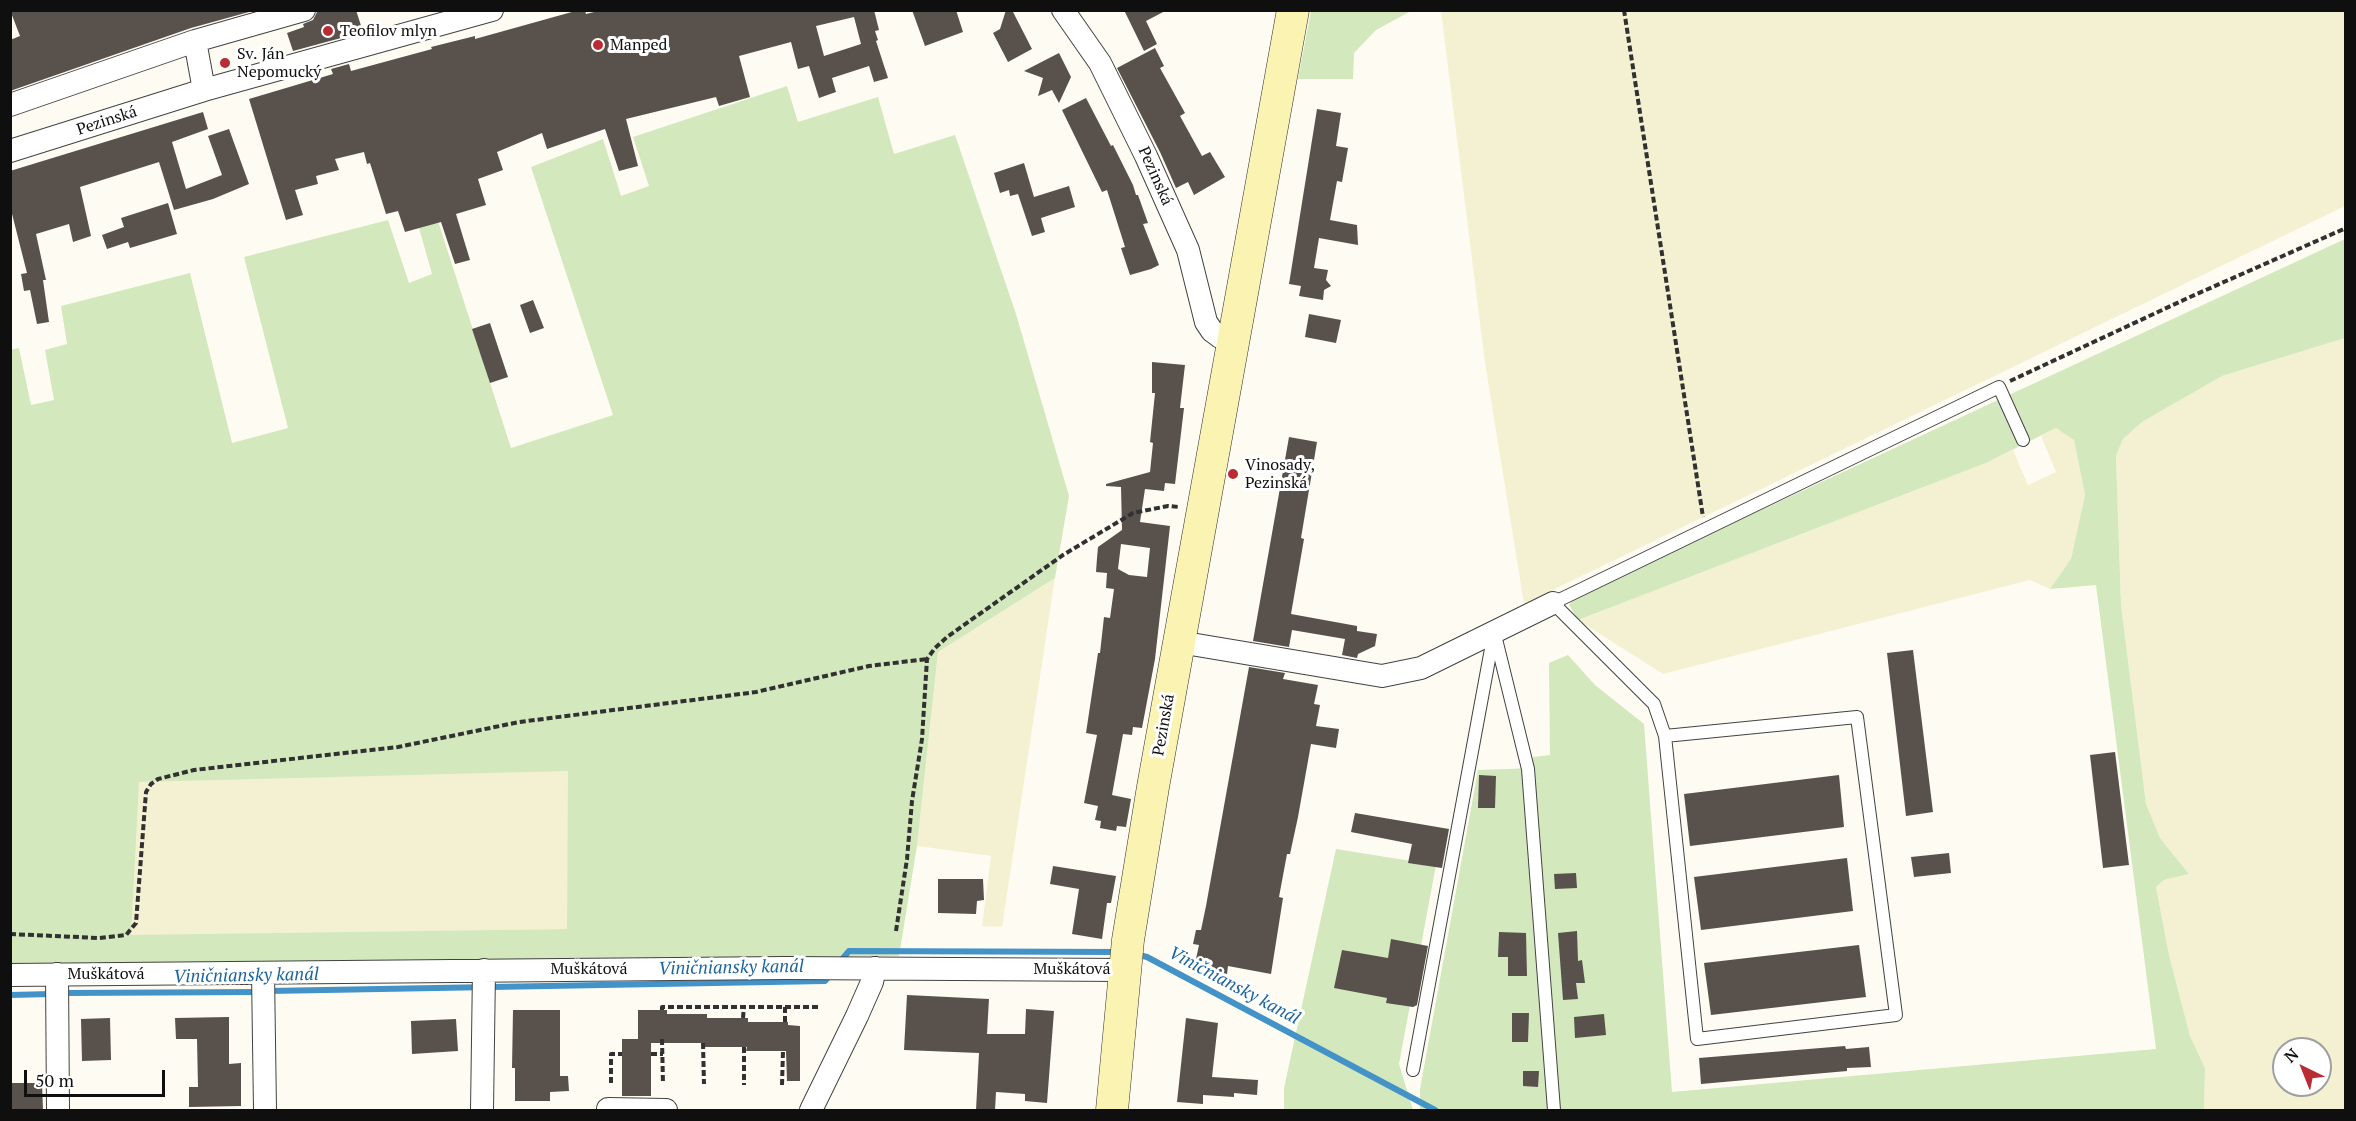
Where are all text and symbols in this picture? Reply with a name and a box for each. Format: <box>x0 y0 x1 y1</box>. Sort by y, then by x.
place label: Teofilov mlyn <box>340 21 437 41</box>
marker: Teofilov mlyn <box>321 24 335 38</box>
place label: Manped <box>610 35 667 55</box>
marker: Manped <box>591 38 605 52</box>
place label: Sv. Ján Nepomucký <box>237 44 321 82</box>
marker: Sv. Ján Nepomucký <box>218 56 232 70</box>
street label: Pezinská <box>74 102 140 140</box>
street label: Pezinská <box>1134 144 1176 208</box>
place label: Vinosady, Pezinská <box>1245 455 1315 493</box>
marker: Vinosady, Pezinská <box>1226 467 1240 481</box>
street label: Pezinská <box>1149 693 1179 757</box>
water label: Viničniansky kanál <box>1165 942 1303 1030</box>
water label: Viničniansky kanál <box>658 956 804 980</box>
street label: Muškátová <box>550 959 628 979</box>
street label: Muškátová <box>1033 959 1111 979</box>
street label: Muškátová <box>67 964 145 984</box>
water label: Viničniansky kanál <box>173 964 319 988</box>
north arrow <box>2272 1037 2332 1097</box>
text: N <box>2279 1043 2303 1067</box>
scale bar <box>27 1058 168 1096</box>
text: 50 m <box>35 1068 74 1092</box>

